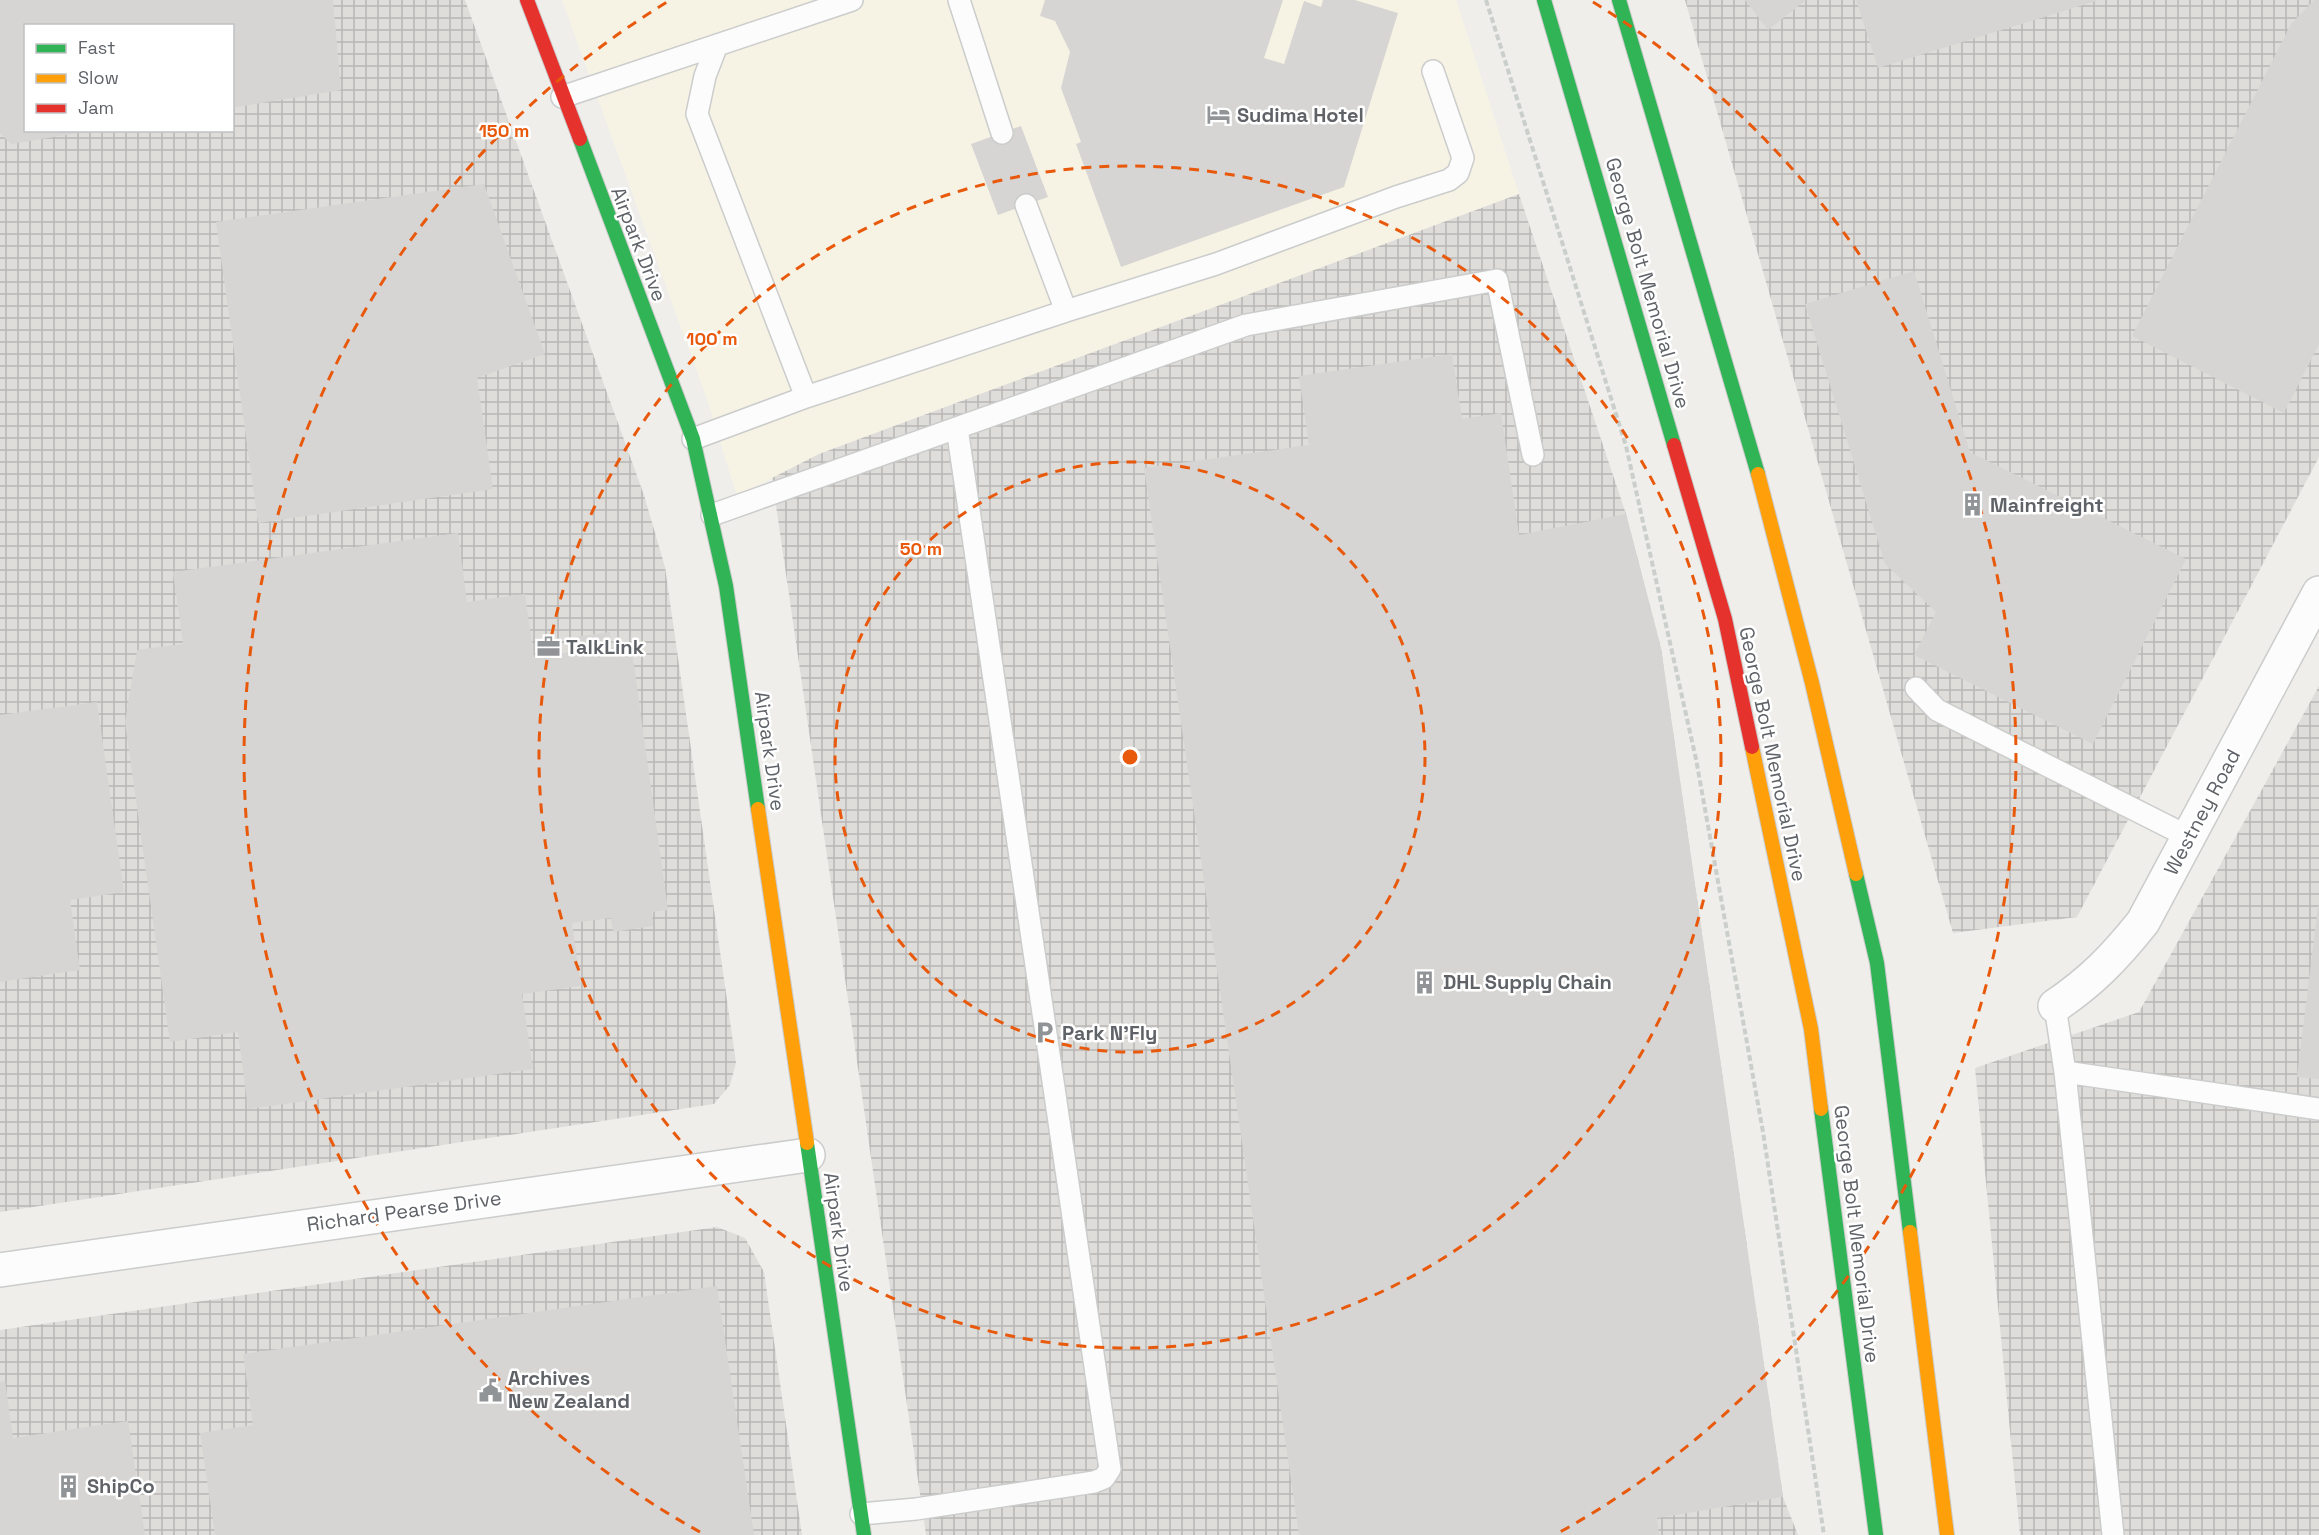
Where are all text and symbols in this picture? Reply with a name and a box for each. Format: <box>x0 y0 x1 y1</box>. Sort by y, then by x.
legend <box>24 24 234 132</box>
text: Fast <box>78 36 115 59</box>
text: Slow <box>78 66 119 89</box>
text: Jam <box>78 96 114 119</box>
hotel icon: Sudima Hotel <box>1206 102 1232 128</box>
place label: Sudima Hotel <box>1237 102 1364 128</box>
text: 150 m <box>479 119 529 142</box>
street label: George Bolt Memorial Drive <box>1600 155 1696 411</box>
street label: Airpark Drive <box>605 183 673 305</box>
text: 100 m <box>686 327 738 350</box>
building icon: Mainfreight <box>1959 492 1985 518</box>
place label: Mainfreight <box>1990 492 2104 518</box>
text: 50 m <box>900 537 942 560</box>
street label: George Bolt Memorial Drive <box>1733 624 1813 884</box>
office icon: TalkLink <box>535 634 561 660</box>
place label: TalkLink <box>566 634 644 660</box>
street label: Airpark Drive <box>749 689 791 813</box>
street label: Westney Road <box>2158 744 2246 880</box>
centre of rings <box>1120 747 1140 767</box>
building icon: DHL Supply Chain <box>1412 969 1438 995</box>
place label: DHL Supply Chain <box>1443 969 1612 995</box>
parking icon: Park N'Fly <box>1031 1020 1057 1046</box>
place label: Park N'Fly <box>1062 1020 1157 1046</box>
street label: George Bolt Memorial Drive <box>1828 1103 1886 1365</box>
street label: Airpark Drive <box>818 1170 860 1294</box>
street label: Richard Pearse Drive <box>305 1184 503 1238</box>
place label: Archives New Zealand <box>508 1365 630 1414</box>
public building icon: Archives New Zealand <box>477 1377 503 1403</box>
building icon: ShipCo <box>56 1473 82 1499</box>
place label: ShipCo <box>87 1473 155 1499</box>

